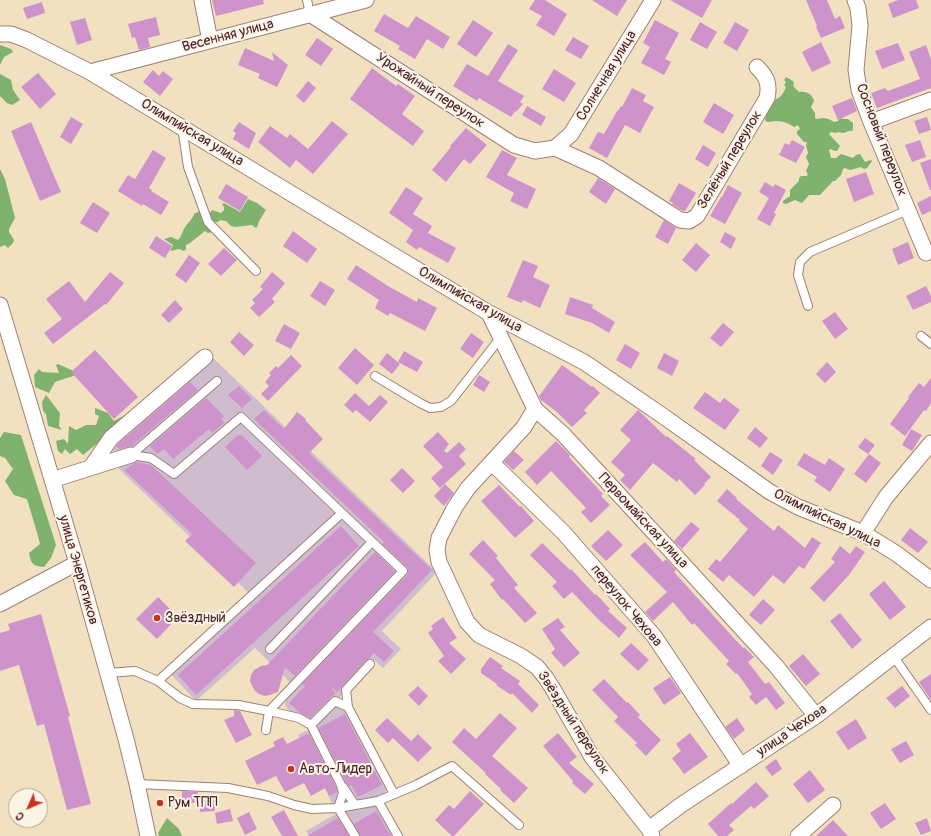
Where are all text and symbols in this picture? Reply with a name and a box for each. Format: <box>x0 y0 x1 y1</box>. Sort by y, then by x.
street label: Весенняя улица <box>180 16 276 56</box>
street label: Солнечная улица <box>573 28 641 124</box>
street label: Урожайный переулок <box>373 50 487 132</box>
street label: Сосновый переулок <box>852 81 910 199</box>
street label: Олимпийская улица <box>137 96 247 170</box>
street label: Зелёный переулок <box>694 108 766 212</box>
street label: Олимпийская улица <box>415 263 525 337</box>
street label: Первомайская улица <box>595 470 691 572</box>
street label: Олимпийская улица <box>771 486 883 552</box>
street label: улица Энергетиков <box>54 513 102 627</box>
street label: переулок Чехова <box>587 562 665 650</box>
place label: Звёздный <box>165 610 226 626</box>
marker: Звёздный <box>152 613 162 623</box>
street label: Звёздный переулок <box>533 668 613 778</box>
street label: улица Чехова <box>754 701 830 761</box>
place label: Авто-Лидер <box>299 761 372 777</box>
marker: Авто-Лидер <box>286 764 296 774</box>
north arrow <box>8 788 48 828</box>
place label: Рум ТПП <box>168 795 218 811</box>
marker: Рум ТПП <box>155 798 165 808</box>
text: С <box>13 809 27 823</box>

